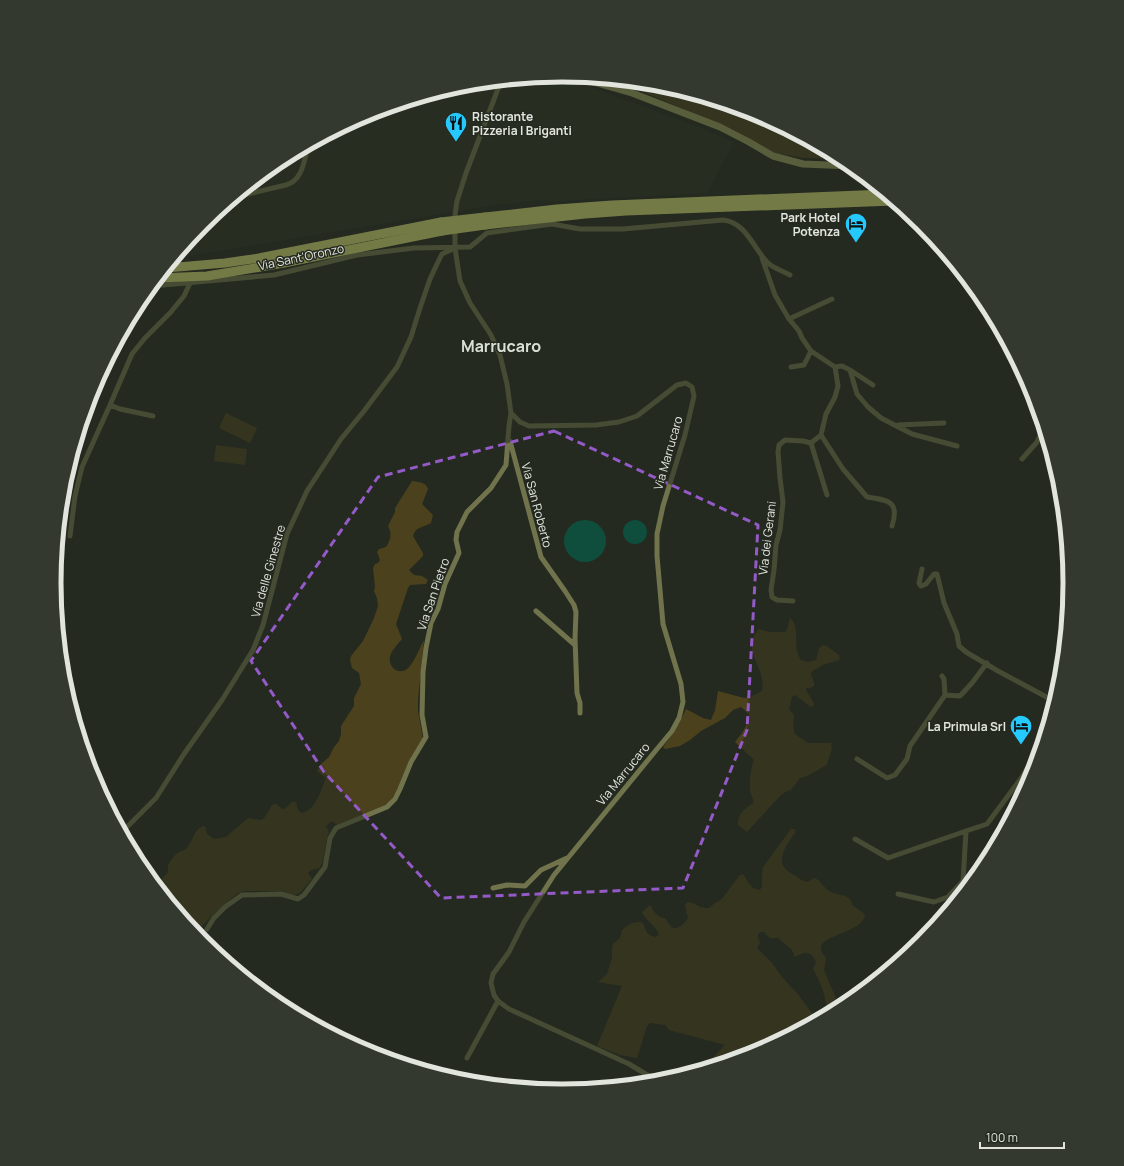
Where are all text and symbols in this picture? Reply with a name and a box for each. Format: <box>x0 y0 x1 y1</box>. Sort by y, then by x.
place label: Ristorante Pizzeria I Briganti <box>472 108 572 139</box>
restaurant icon: Ristorante Pizzeria I Briganti <box>443 110 469 143</box>
place label: Park Hotel Potenza <box>780 209 840 240</box>
hotel icon: Park Hotel Potenza <box>843 211 869 244</box>
street label: Via Sant'Oronzo <box>256 240 346 274</box>
district label: Marrucaro <box>461 335 541 357</box>
street label: Via Marrucaro <box>649 414 687 492</box>
street label: Via San Roberto <box>517 461 557 549</box>
street label: Via dei Gerani <box>754 500 780 576</box>
street label: Via delle Ginestre <box>247 523 289 619</box>
street label: Via San Pietro <box>413 555 453 633</box>
hotel icon: La Primula Srl <box>1008 713 1034 746</box>
place label: La Primula Srl <box>927 718 1006 735</box>
street label: Via Marrucaro <box>592 739 654 809</box>
scale bar <box>980 1124 1064 1150</box>
text: 100 m <box>986 1129 1018 1146</box>

